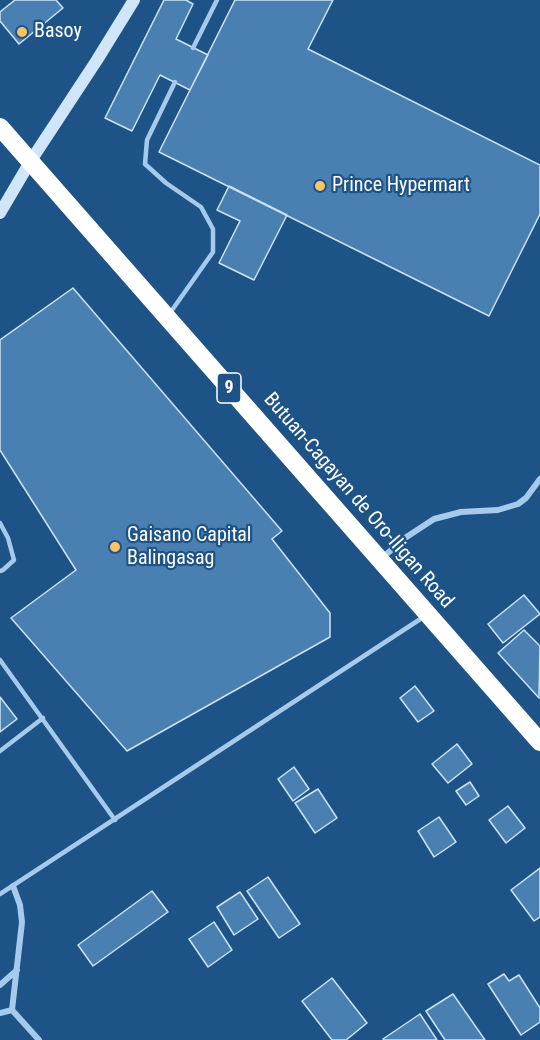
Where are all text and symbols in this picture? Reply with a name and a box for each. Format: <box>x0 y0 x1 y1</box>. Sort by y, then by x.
place label: Basoy <box>34 20 82 44</box>
marker: Basoy <box>15 25 29 39</box>
place label: Prince Hypermart <box>332 174 470 198</box>
marker: Prince Hypermart <box>313 179 327 193</box>
road number: 9 <box>217 373 241 403</box>
street label: Butuan-Cagayan de Oro-Iligan Road <box>258 388 458 614</box>
place label: Gaisano Capital Balingasag <box>127 524 251 571</box>
marker: Gaisano Capital Balingasag <box>108 540 122 554</box>

